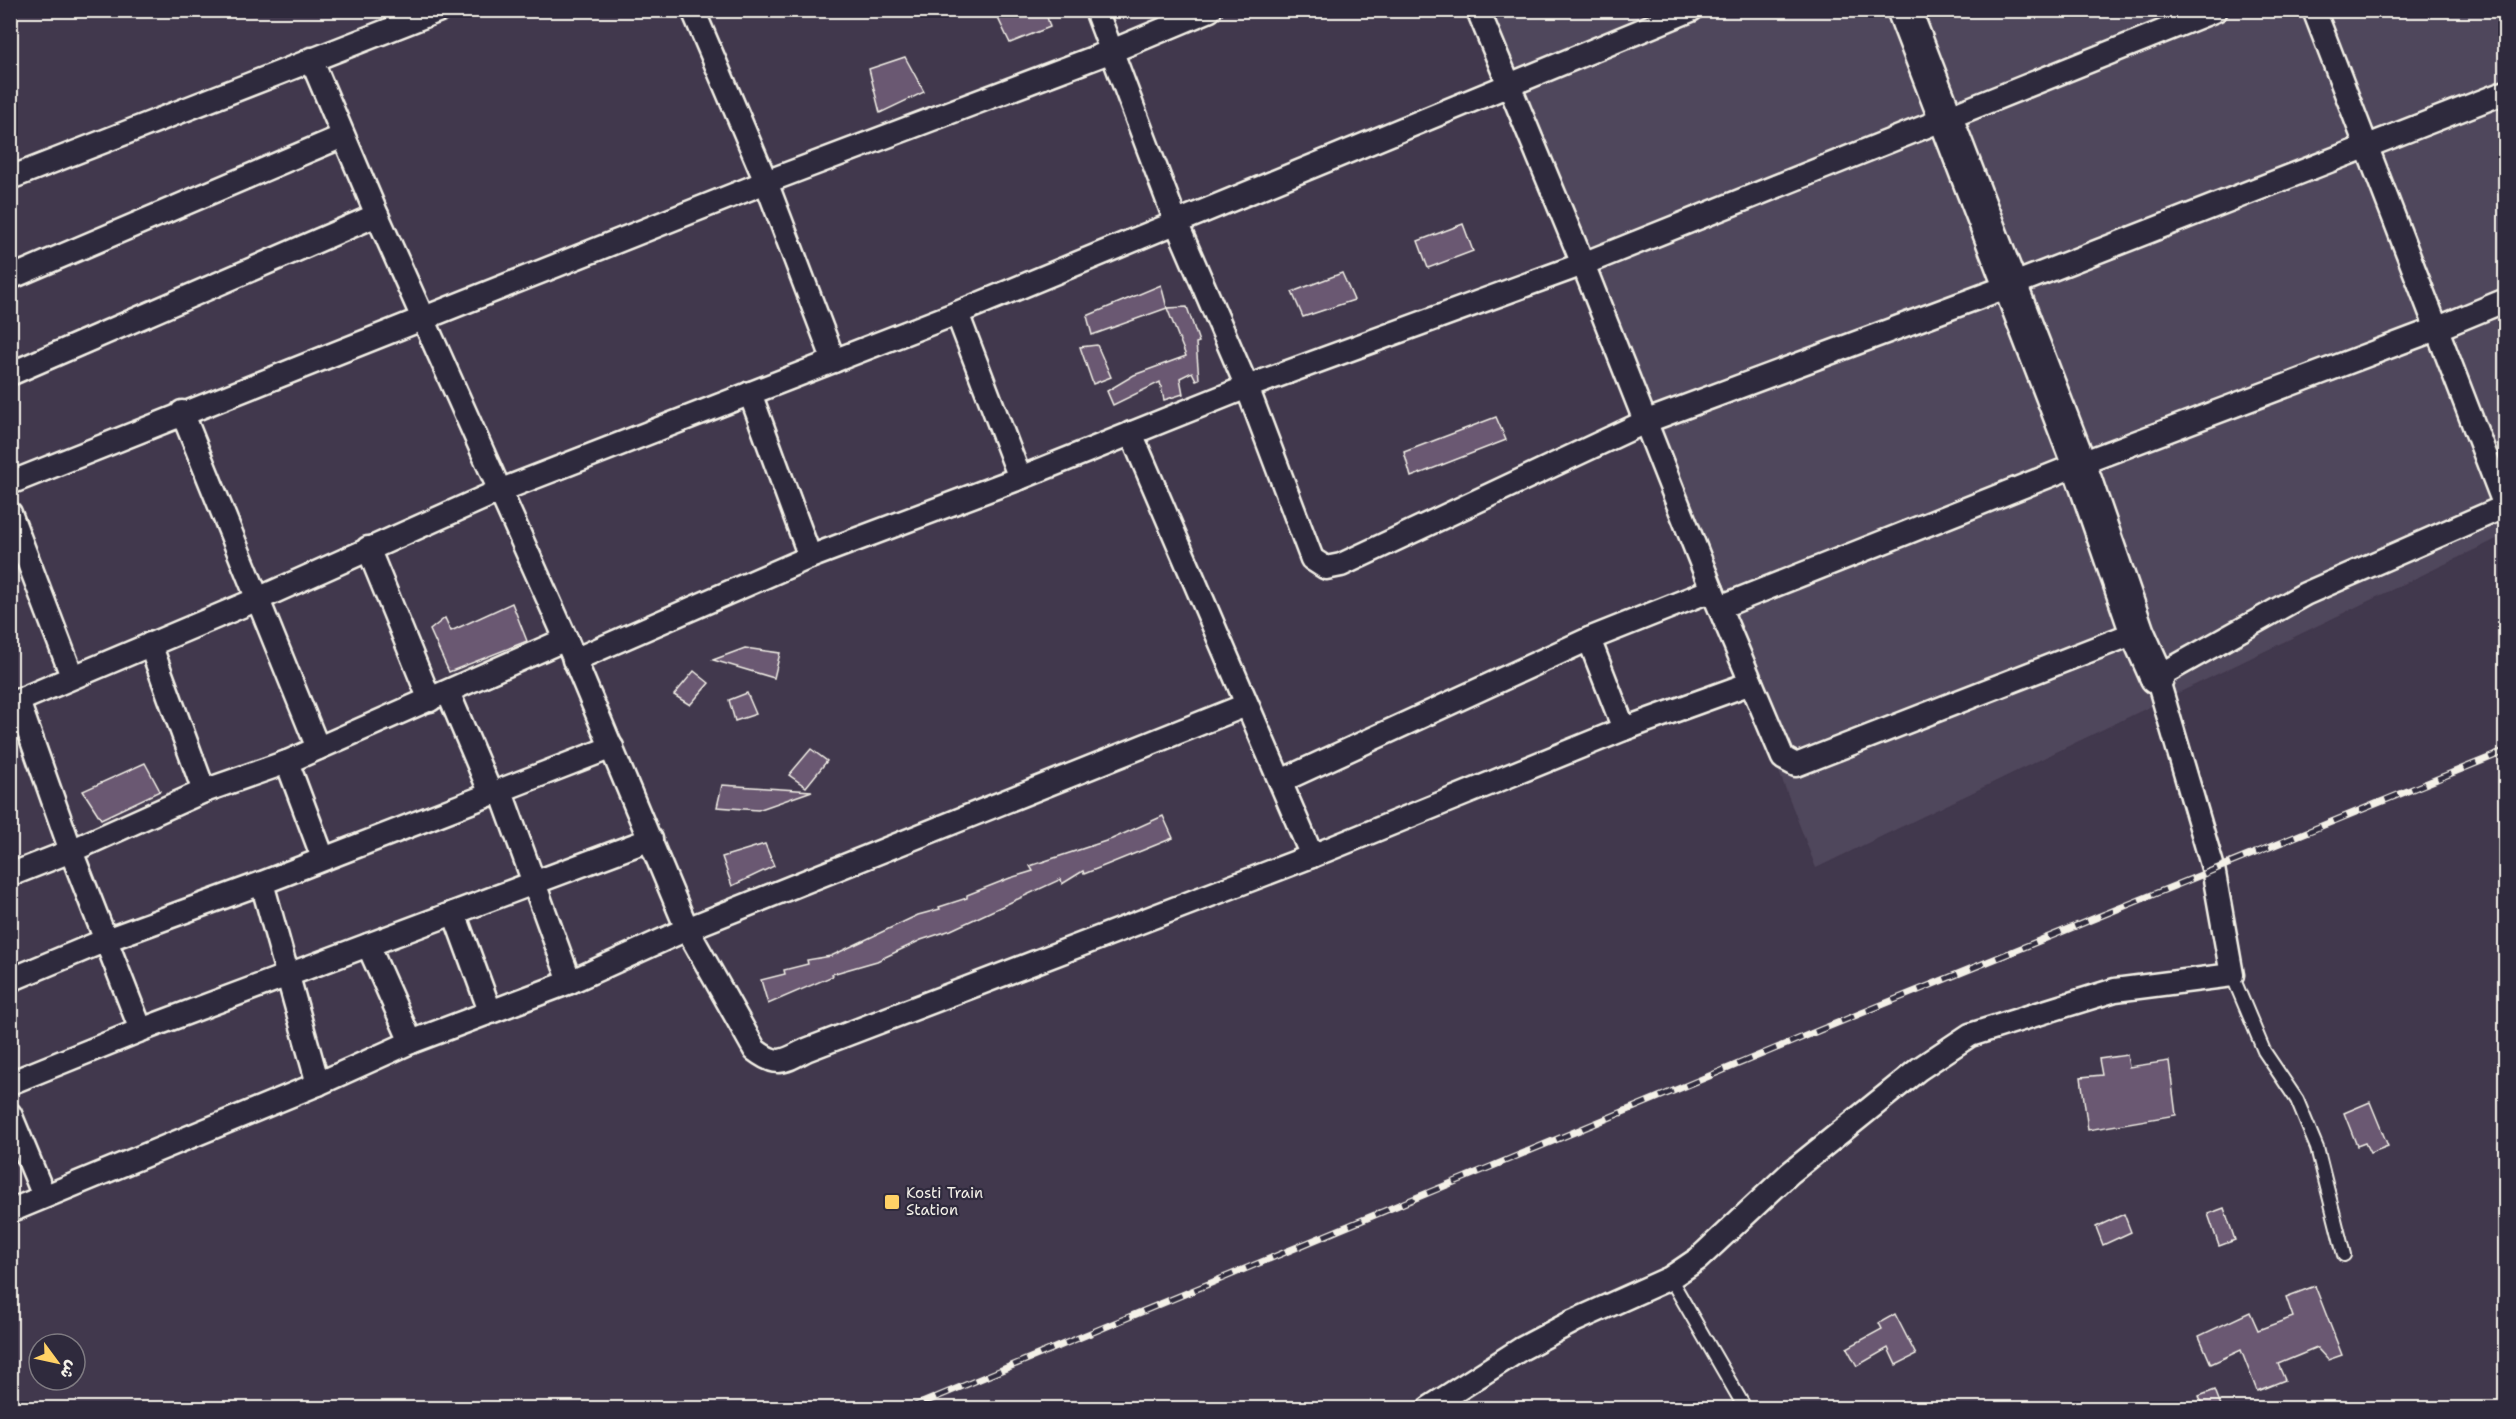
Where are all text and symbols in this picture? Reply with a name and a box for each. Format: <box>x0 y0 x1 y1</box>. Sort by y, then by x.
place label: Kosti Train Station <box>906 1183 983 1220</box>
marker: Kosti Train Station <box>883 1193 901 1211</box>
north arrow <box>27 1332 87 1392</box>
text: ش <box>56 1357 83 1383</box>

